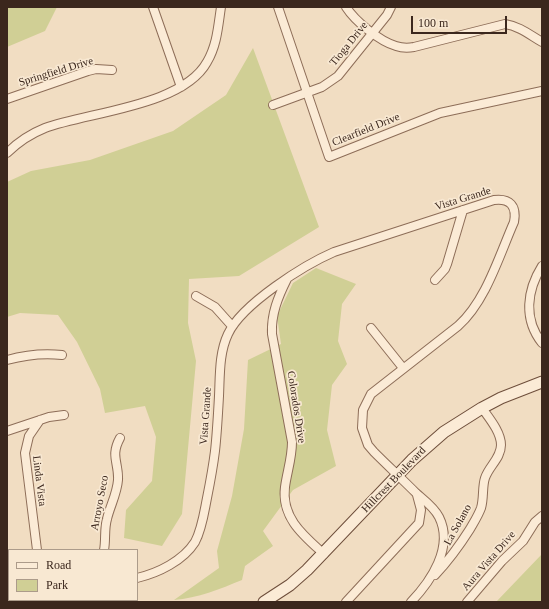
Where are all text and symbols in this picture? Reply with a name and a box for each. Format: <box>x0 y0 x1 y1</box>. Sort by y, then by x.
scale bar <box>413 8 509 34</box>
text: 100 m <box>418 16 448 30</box>
street label: Tioga Drive <box>327 19 371 69</box>
street label: Springfield Drive <box>17 54 95 90</box>
street label: Clearfield Drive <box>330 110 402 150</box>
street label: Vista Grande <box>433 184 493 214</box>
street label: Colorados Drive <box>284 370 308 444</box>
street label: Vista Grande <box>197 387 215 445</box>
street label: Hillcrest Boulevard <box>359 444 429 516</box>
street label: Linda Vista <box>29 455 49 507</box>
street label: Arroyo Seco <box>88 474 112 532</box>
street label: La Solano <box>441 502 475 548</box>
street label: Aura Vista Drive <box>459 528 519 594</box>
legend <box>8 549 138 601</box>
text: Road <box>46 558 71 572</box>
text: Park <box>46 578 68 592</box>

